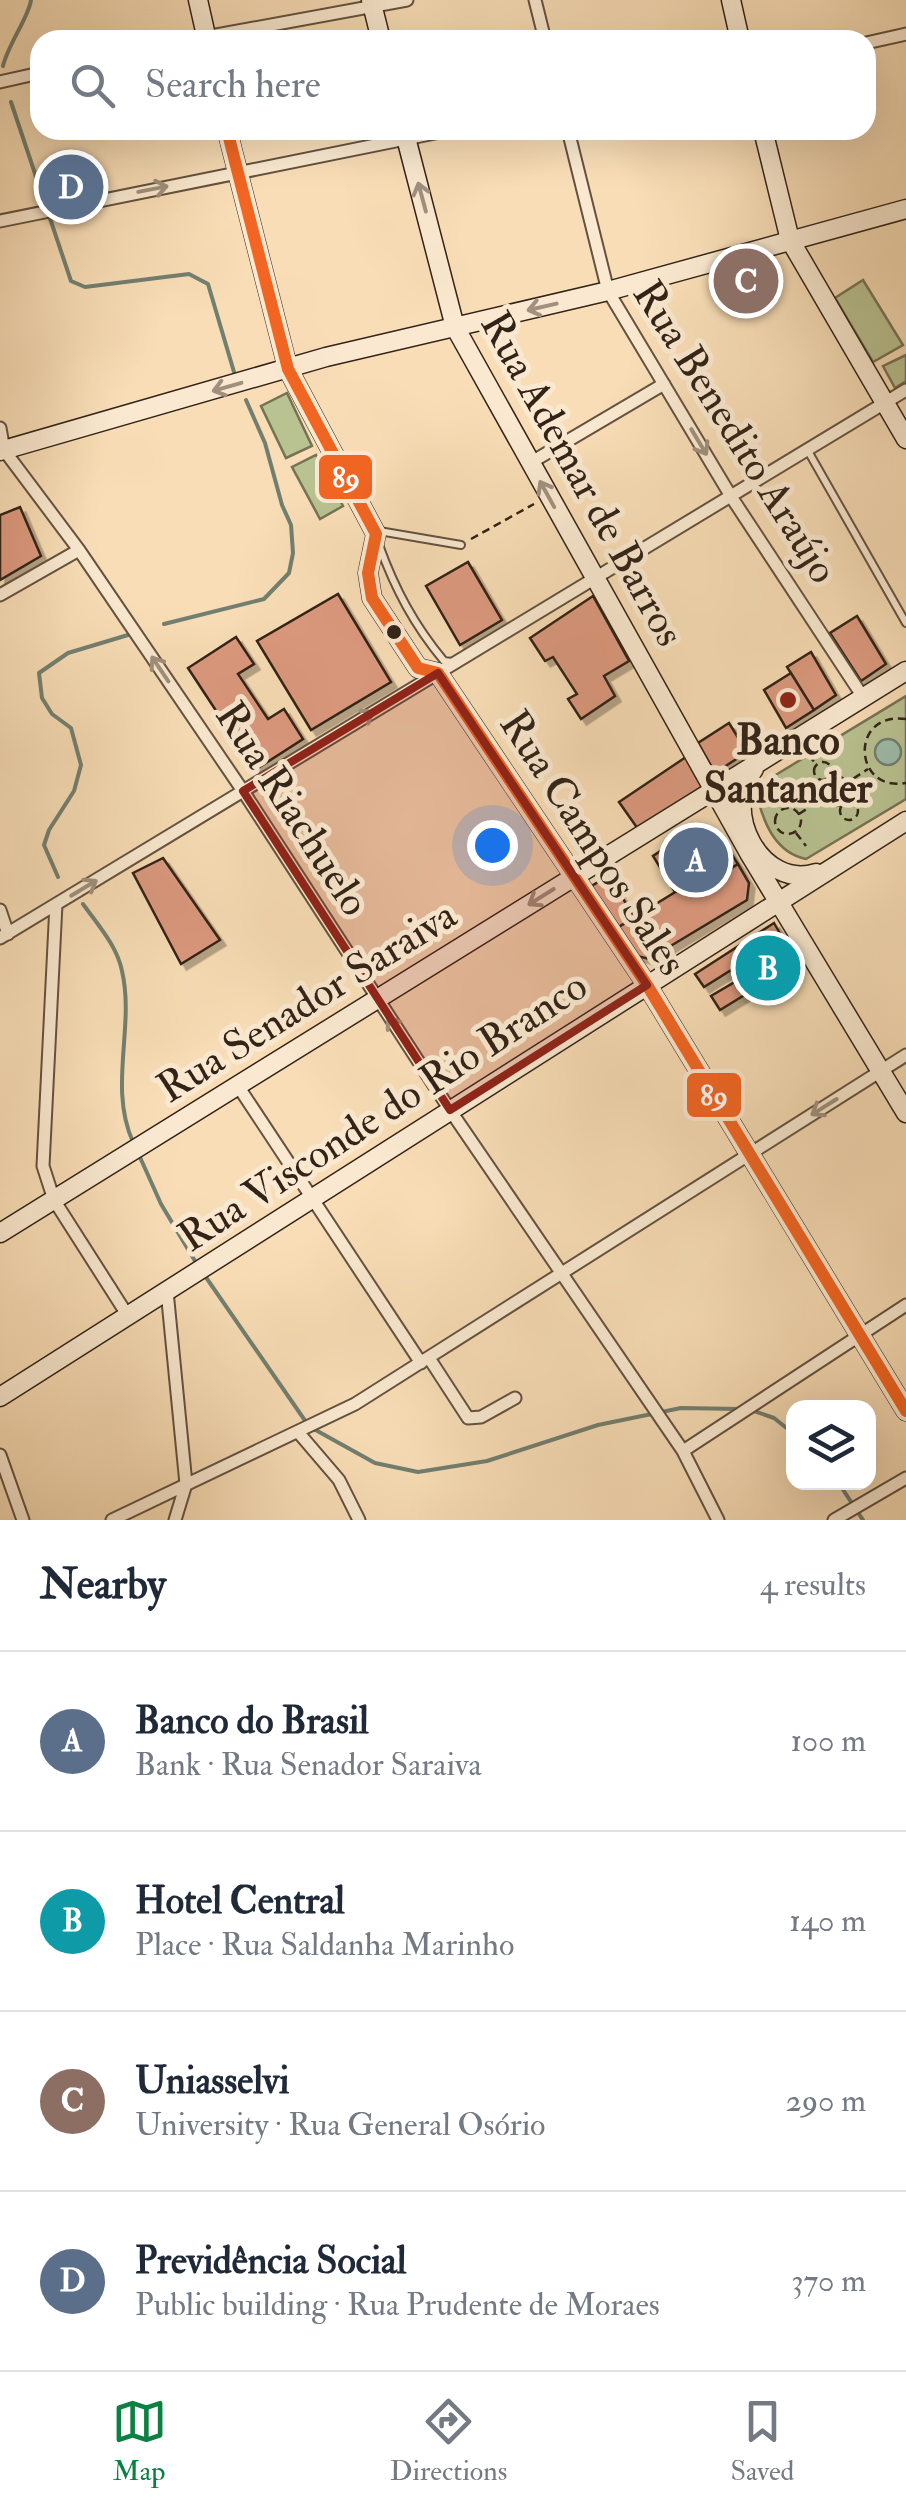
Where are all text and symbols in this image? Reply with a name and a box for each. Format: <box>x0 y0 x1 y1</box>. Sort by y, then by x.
search box <box>30 30 876 140</box>
icon: search <box>65 58 120 113</box>
text: Search here <box>145 61 321 109</box>
pin: D <box>38 150 104 224</box>
one-way arrow <box>137 179 169 198</box>
one-way arrow <box>411 182 430 213</box>
pin: C <box>714 244 778 318</box>
street label: Rua Benedito Araújo <box>621 271 849 593</box>
one-way arrow <box>527 299 559 317</box>
street label: Rua Ademar de Barros <box>469 303 695 655</box>
one-way arrow <box>212 378 243 397</box>
one-way arrow <box>689 427 709 456</box>
line badge: 89 <box>317 453 374 501</box>
text: 89 <box>332 461 360 496</box>
one-way arrow <box>537 480 557 509</box>
unlabelled marker <box>384 622 404 642</box>
one-way arrow <box>150 656 171 684</box>
marker: Banco Santander <box>777 689 799 711</box>
street label: Rua Riachuelo <box>204 692 380 926</box>
street label: Rua Campos Sales <box>488 701 698 985</box>
one-way arrow <box>346 709 375 730</box>
place label: Banco Santander <box>704 715 874 815</box>
your location <box>467 820 518 871</box>
pin: A <box>664 822 728 898</box>
one-way arrow <box>69 878 98 898</box>
one-way arrow <box>527 887 556 908</box>
street label: Rua Senador Saraiva <box>148 889 467 1115</box>
pin: B <box>736 930 800 1006</box>
street label: Rua Visconde do Rio Branco <box>169 960 597 1264</box>
one-way arrow <box>386 1015 407 1043</box>
line badge: 89 <box>685 1071 743 1119</box>
text: 89 <box>700 1079 728 1114</box>
one-way arrow <box>810 1097 838 1118</box>
map controls <box>786 1400 876 1490</box>
button: layers <box>786 1400 876 1490</box>
text: Nearby <box>40 1559 166 1611</box>
text: 4 results <box>760 1565 866 1605</box>
text: Banco do Brasil <box>135 1697 369 1745</box>
text: A <box>62 1721 83 1761</box>
text: 100 m <box>790 1721 866 1761</box>
text: Bank · Rua Senador Saraiva <box>135 1745 482 1785</box>
text: Hotel Central <box>135 1877 345 1925</box>
text: B <box>62 1901 83 1941</box>
text: 140 m <box>789 1901 866 1941</box>
text: Place · Rua Saldanha Marinho <box>135 1925 514 1965</box>
text: Uniasselvi <box>135 2057 289 2105</box>
text: C <box>61 2081 84 2121</box>
text: 290 m <box>785 2081 866 2121</box>
text: University · Rua General Osório <box>135 2105 546 2145</box>
text: Previdência Social <box>135 2237 406 2285</box>
text: D <box>59 2261 86 2301</box>
text: 370 m <box>791 2261 866 2301</box>
text: Public building · Rua Prudente de Moraes <box>135 2285 660 2325</box>
tab: Map <box>112 2394 167 2489</box>
tab: Directions <box>390 2394 507 2489</box>
tab: Saved <box>730 2394 794 2489</box>

